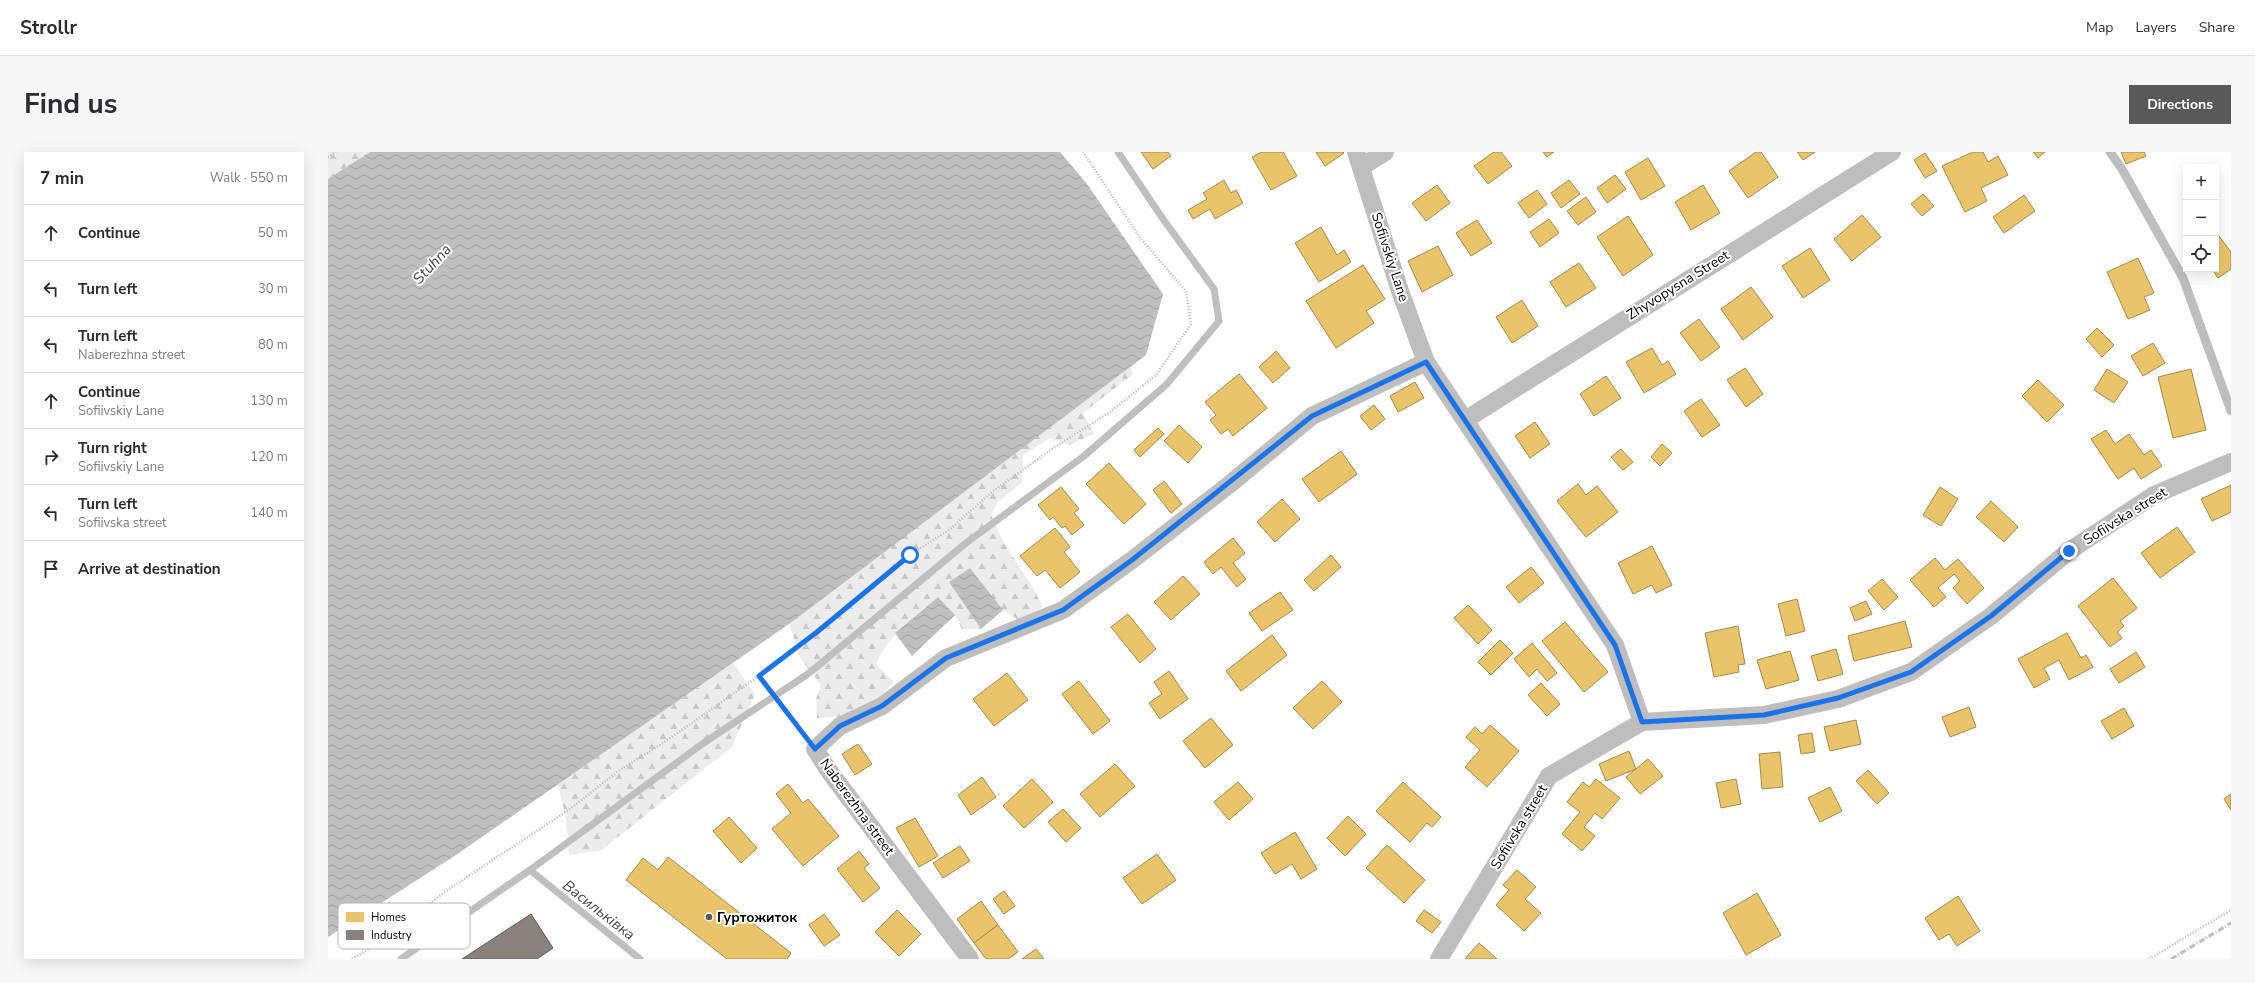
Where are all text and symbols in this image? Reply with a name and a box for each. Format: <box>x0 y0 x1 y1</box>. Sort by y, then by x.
text: Strollr <box>20 15 77 41</box>
text: Map <box>2086 18 2113 37</box>
text: Layers <box>2135 18 2177 37</box>
text: Share <box>2199 18 2235 37</box>
text: Find us <box>24 85 118 123</box>
button: Directions <box>2129 85 2231 124</box>
map controls <box>2183 164 2219 272</box>
button: + <box>2183 164 2219 200</box>
text: 7 min <box>40 167 84 190</box>
text: Walk · 550 m <box>210 169 288 187</box>
button: − <box>2183 200 2219 236</box>
street label: Sofiivskiy Lane <box>1367 210 1413 304</box>
icon: ahead <box>40 222 62 244</box>
text: Continue <box>78 223 140 243</box>
text: 50 m <box>258 224 288 242</box>
button: locate <box>2183 236 2219 272</box>
water label: Stuhna <box>408 240 456 288</box>
street label: Zhyvopysna Street <box>1623 246 1733 324</box>
icon: left <box>40 278 62 300</box>
text: Turn left <box>78 279 137 299</box>
text: 30 m <box>258 280 288 298</box>
text: Turn left <box>78 326 137 346</box>
icon: left <box>40 334 62 356</box>
text: 80 m <box>258 336 288 354</box>
text: Naberezhna street <box>78 346 185 364</box>
text: Continue <box>78 382 140 402</box>
icon: ahead <box>40 390 62 412</box>
text: 130 m <box>250 392 288 410</box>
text: Sofiivskiy Lane <box>78 402 164 420</box>
text: Turn right <box>78 438 147 458</box>
icon: right <box>40 446 62 468</box>
text: 120 m <box>250 448 288 466</box>
text: Sofiivskiy Lane <box>78 458 164 476</box>
street label: Sofiivska street <box>2079 483 2171 549</box>
text: Turn left <box>78 494 137 514</box>
icon: left <box>40 502 62 524</box>
text: 140 m <box>250 504 288 522</box>
text: Sofiivska street <box>78 514 167 532</box>
route end <box>2060 542 2078 560</box>
route start <box>901 546 919 564</box>
icon: arrive <box>40 558 62 580</box>
text: Arrive at destination <box>78 559 221 579</box>
street label: Naberezhna street <box>815 755 899 859</box>
street label: Sofiivska street <box>1486 781 1552 873</box>
water label: Васильківка <box>559 876 639 944</box>
legend <box>338 903 470 949</box>
place label: Гуртожиток <box>717 908 797 927</box>
text: Homes <box>371 910 406 925</box>
marker: Гуртожиток <box>704 912 714 922</box>
text: Industry <box>371 928 412 943</box>

